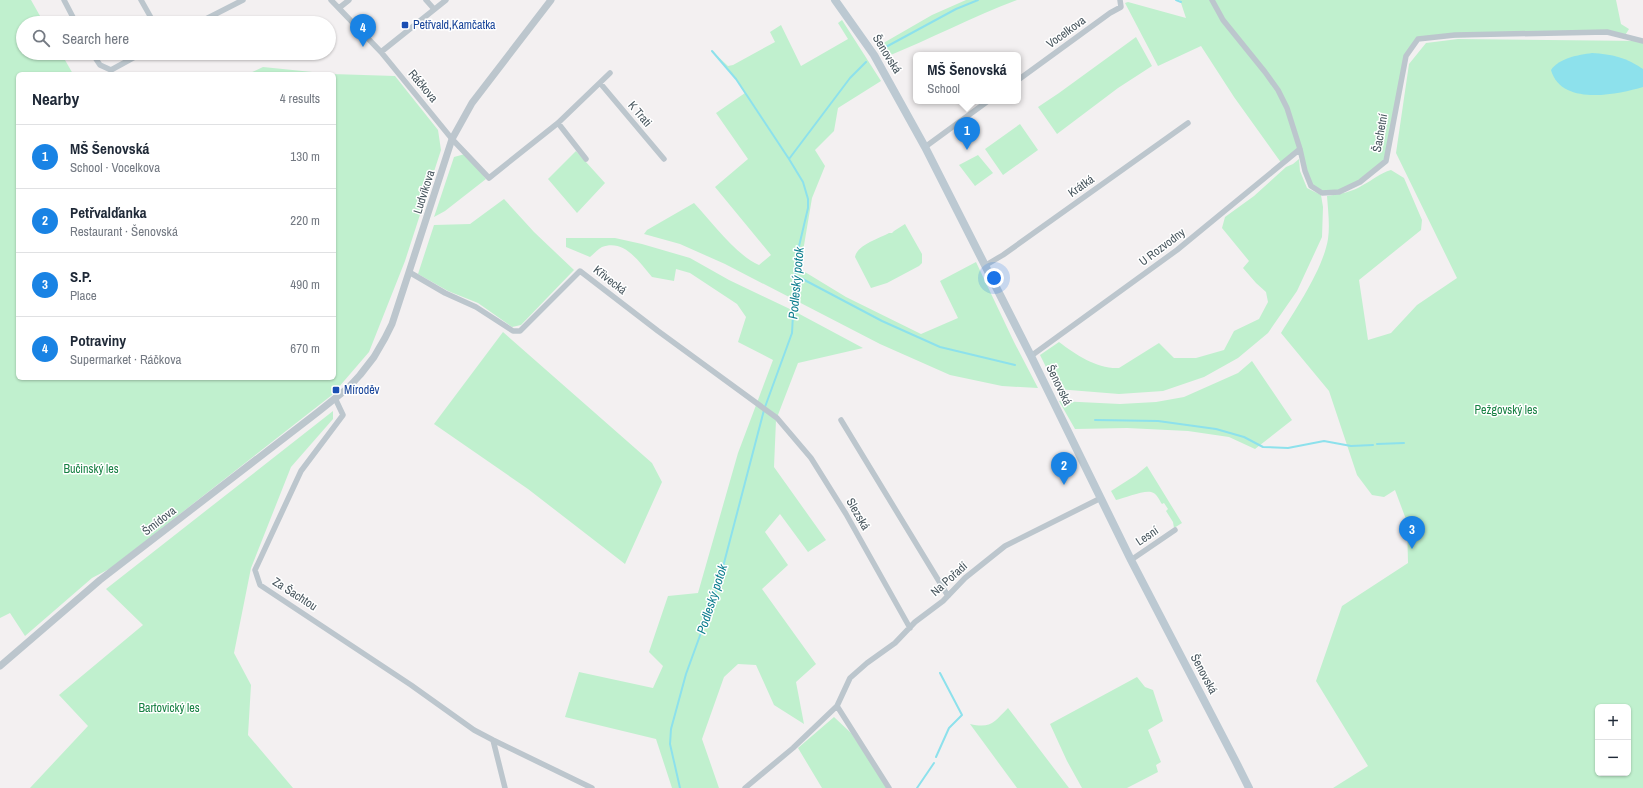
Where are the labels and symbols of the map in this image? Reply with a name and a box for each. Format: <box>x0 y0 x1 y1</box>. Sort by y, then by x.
street label: Vocelkova <box>1043 12 1089 52</box>
pin: 4 <box>350 14 376 47</box>
place label: Petřvald,Kamčatka <box>413 17 496 33</box>
marker: Petřvald,Kamčatka <box>400 20 410 30</box>
street label: Šenovská <box>869 31 906 77</box>
street label: Ráčkova <box>405 66 442 106</box>
street label: K Trati <box>625 98 655 130</box>
street label: Šachetní <box>1369 112 1391 154</box>
pin: 1 <box>954 117 980 150</box>
street label: Ludvíkova <box>409 168 439 216</box>
street label: Krátká <box>1065 171 1098 201</box>
street label: U Rozvodny <box>1136 224 1188 270</box>
water label: Podleský potok <box>784 246 808 320</box>
street label: Křivecká <box>590 262 630 298</box>
your location <box>984 268 1004 288</box>
street label: Šenovská <box>1042 362 1076 408</box>
place label: Míroděv <box>344 382 380 398</box>
marker: Míroděv <box>331 385 341 395</box>
park label: Pežgovský les <box>1475 402 1538 418</box>
pin: 2 <box>1051 452 1077 485</box>
park label: Bučinský les <box>63 461 119 477</box>
street label: Slezská <box>842 495 874 533</box>
street label: Šmídova <box>139 502 180 539</box>
pin: 3 <box>1399 516 1425 549</box>
street label: Lesní <box>1133 522 1162 549</box>
street label: Na Pořadí <box>927 558 971 600</box>
water label: Podleský potok <box>693 561 731 636</box>
street label: Za Šachtou <box>270 574 320 614</box>
street label: Šenovská <box>1187 651 1221 697</box>
park label: Bartovický les <box>138 700 200 716</box>

